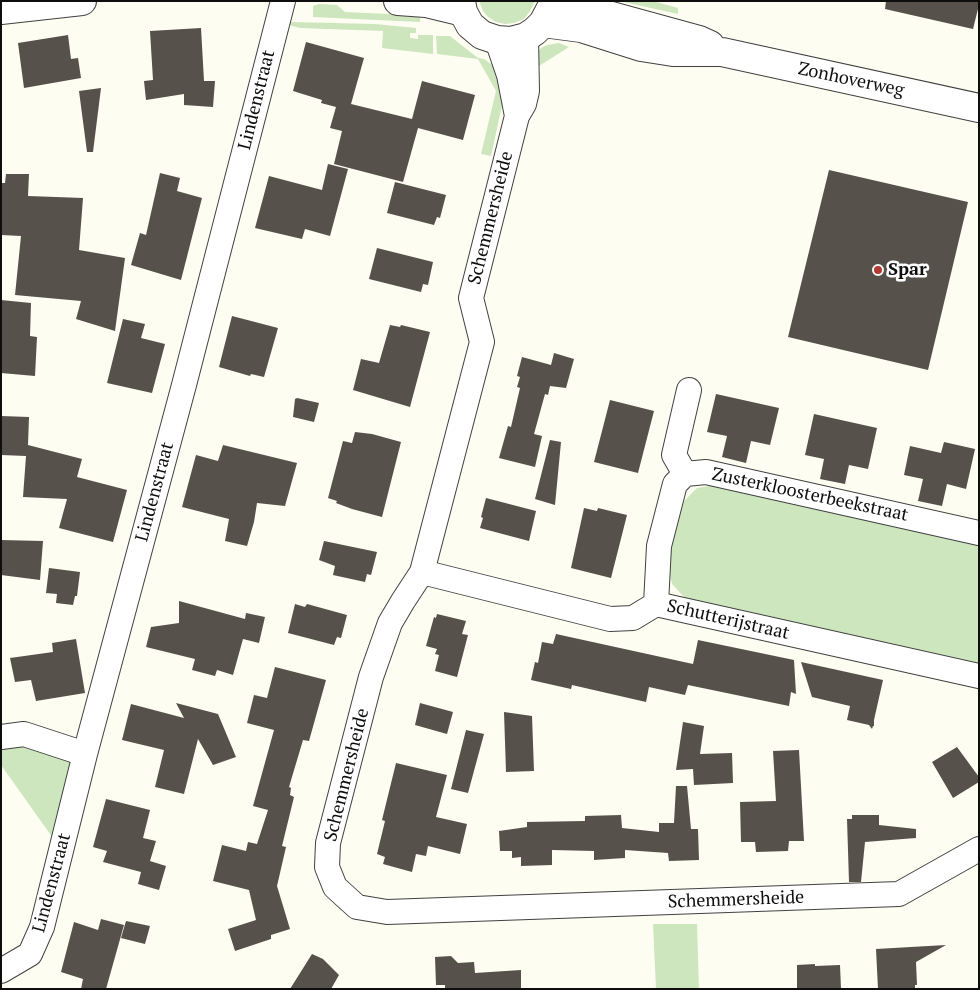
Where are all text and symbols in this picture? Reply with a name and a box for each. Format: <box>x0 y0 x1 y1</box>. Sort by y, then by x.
street label: Lindenstraat <box>234 48 280 152</box>
street label: Zonhoverweg <box>796 58 906 102</box>
street label: Schemmersheide <box>464 149 518 287</box>
place label: Spar <box>888 259 927 281</box>
marker: Spar <box>872 264 884 276</box>
street label: Lindenstraat <box>131 440 179 544</box>
street label: Zusterkloosterbeekstraat <box>710 464 910 526</box>
street label: Schutterijstraat <box>665 595 791 645</box>
street label: Schemmersheide <box>320 706 374 844</box>
street label: Lindenstraat <box>28 831 76 935</box>
street label: Schemmersheide <box>667 887 805 913</box>

